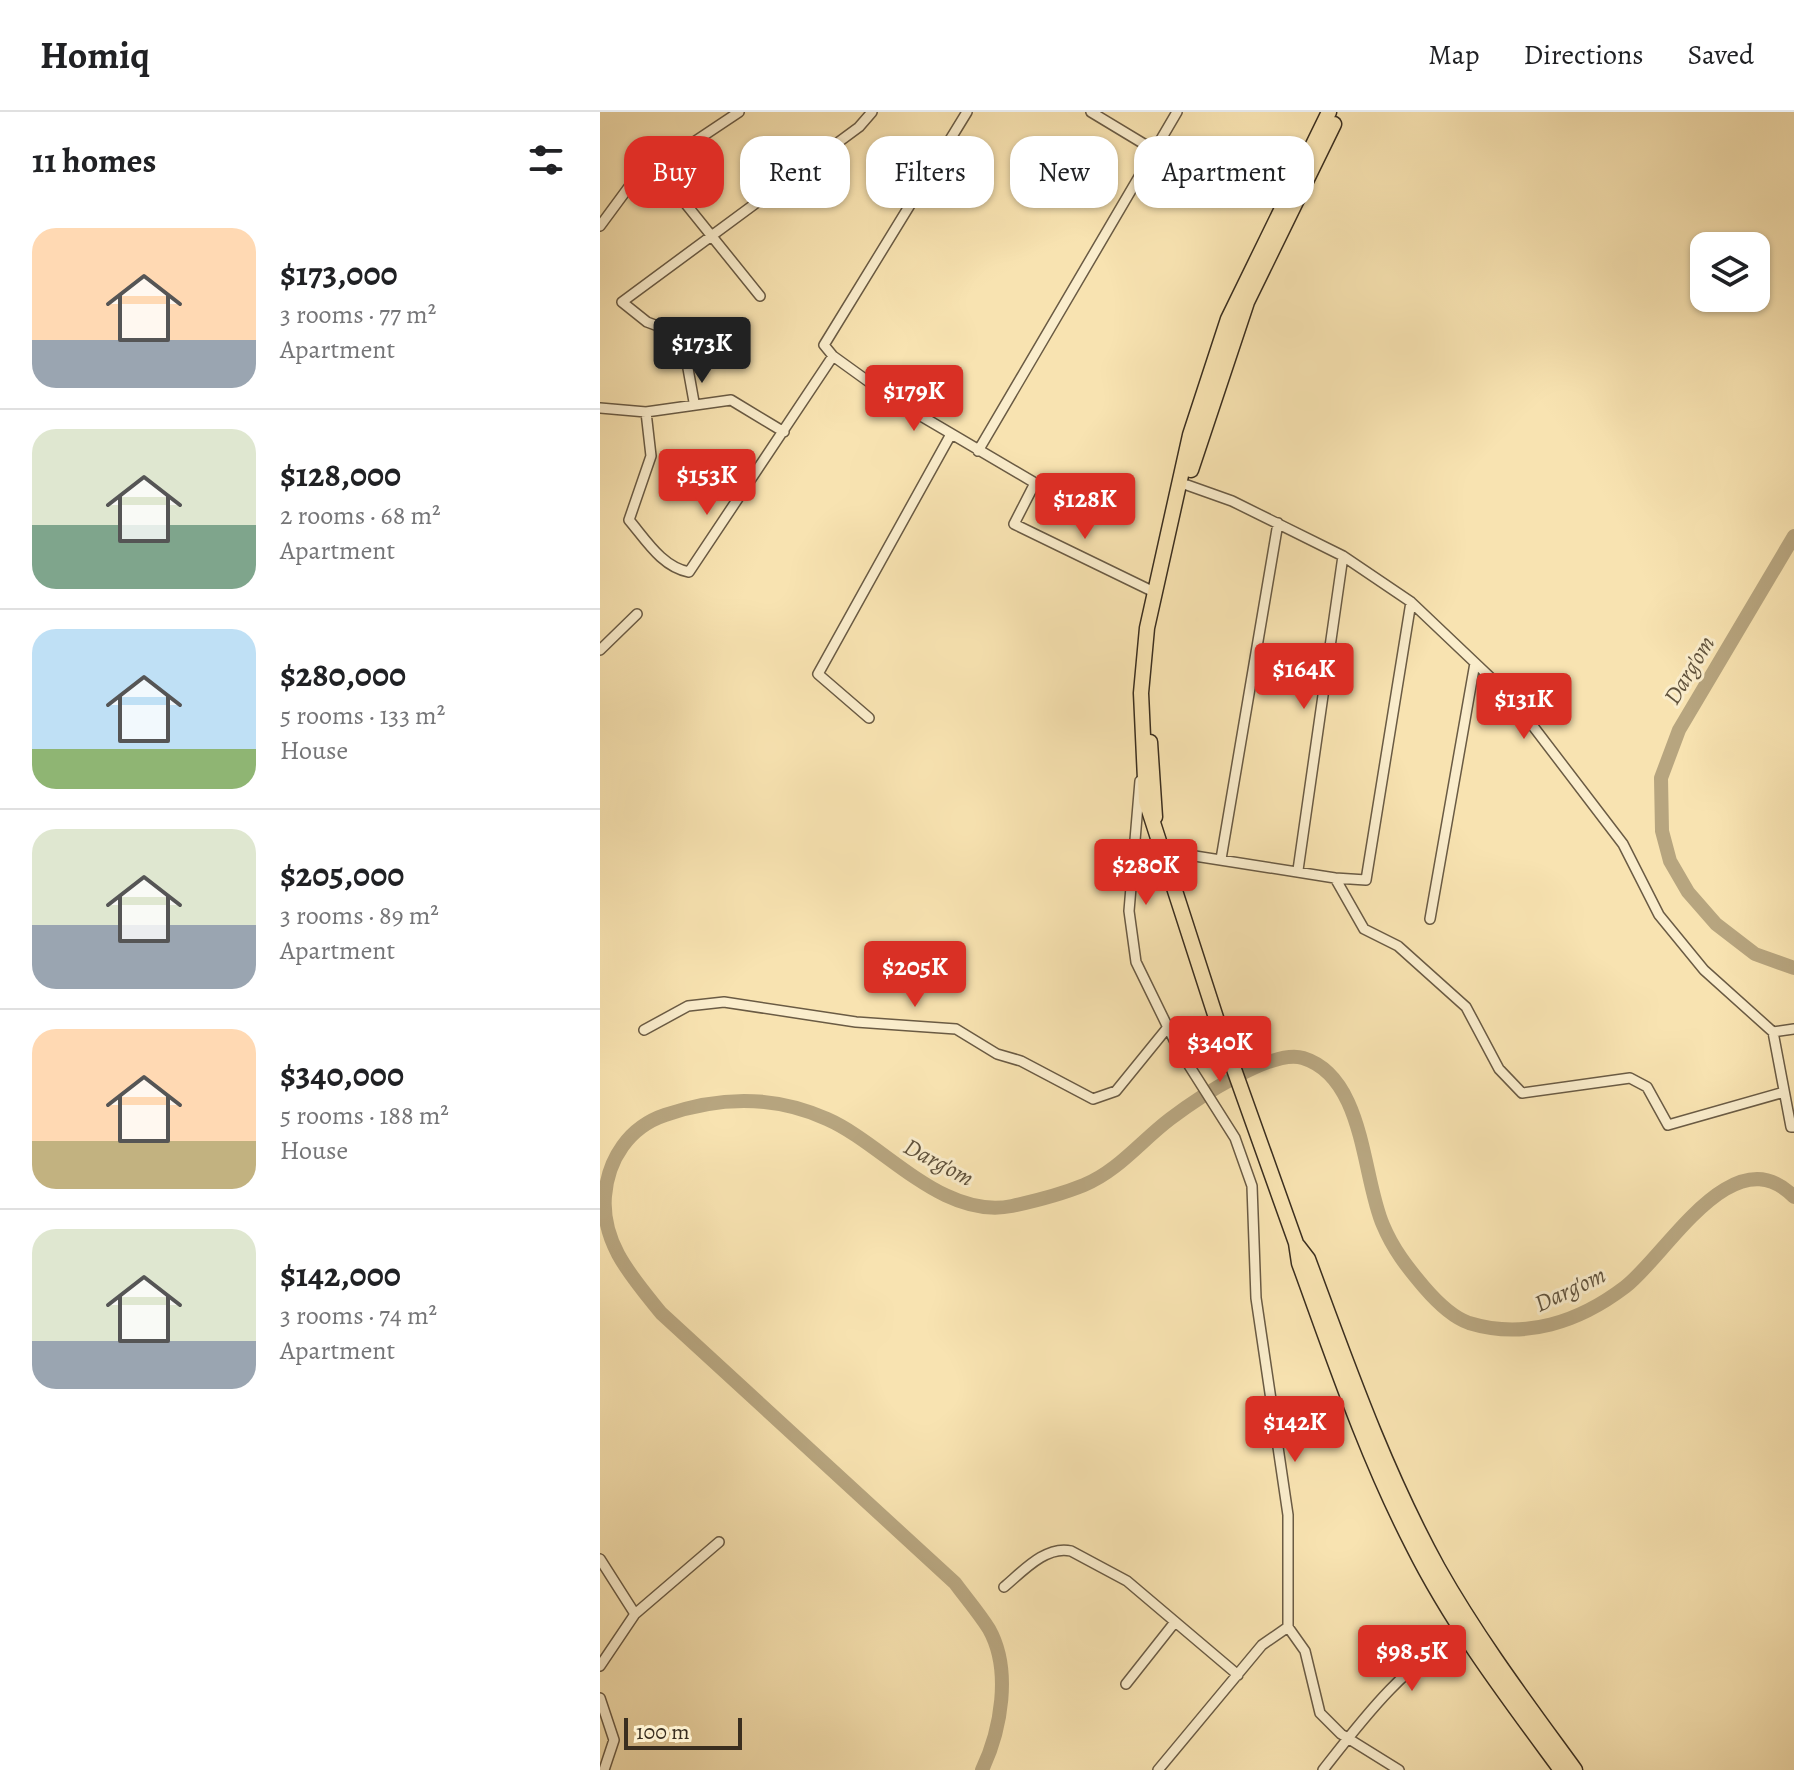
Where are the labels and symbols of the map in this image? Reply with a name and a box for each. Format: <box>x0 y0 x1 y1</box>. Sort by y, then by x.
pin: $173K <box>646 317 758 385</box>
pin: $179K <box>858 365 970 433</box>
pin: $153K <box>651 449 763 517</box>
pin: $128K <box>1029 473 1141 541</box>
water label: Darg'om <box>1656 630 1722 710</box>
pin: $164K <box>1248 643 1360 711</box>
pin: $131K <box>1468 673 1580 741</box>
pin: $280K <box>1090 839 1202 907</box>
pin: $205K <box>859 941 971 1009</box>
pin: $340K <box>1164 1016 1276 1084</box>
water label: Darg'om <box>898 1130 980 1194</box>
water label: Darg'om <box>1529 1259 1611 1319</box>
pin: $142K <box>1239 1396 1351 1464</box>
pin: $98.5K <box>1347 1625 1477 1693</box>
scale bar <box>624 1714 742 1750</box>

